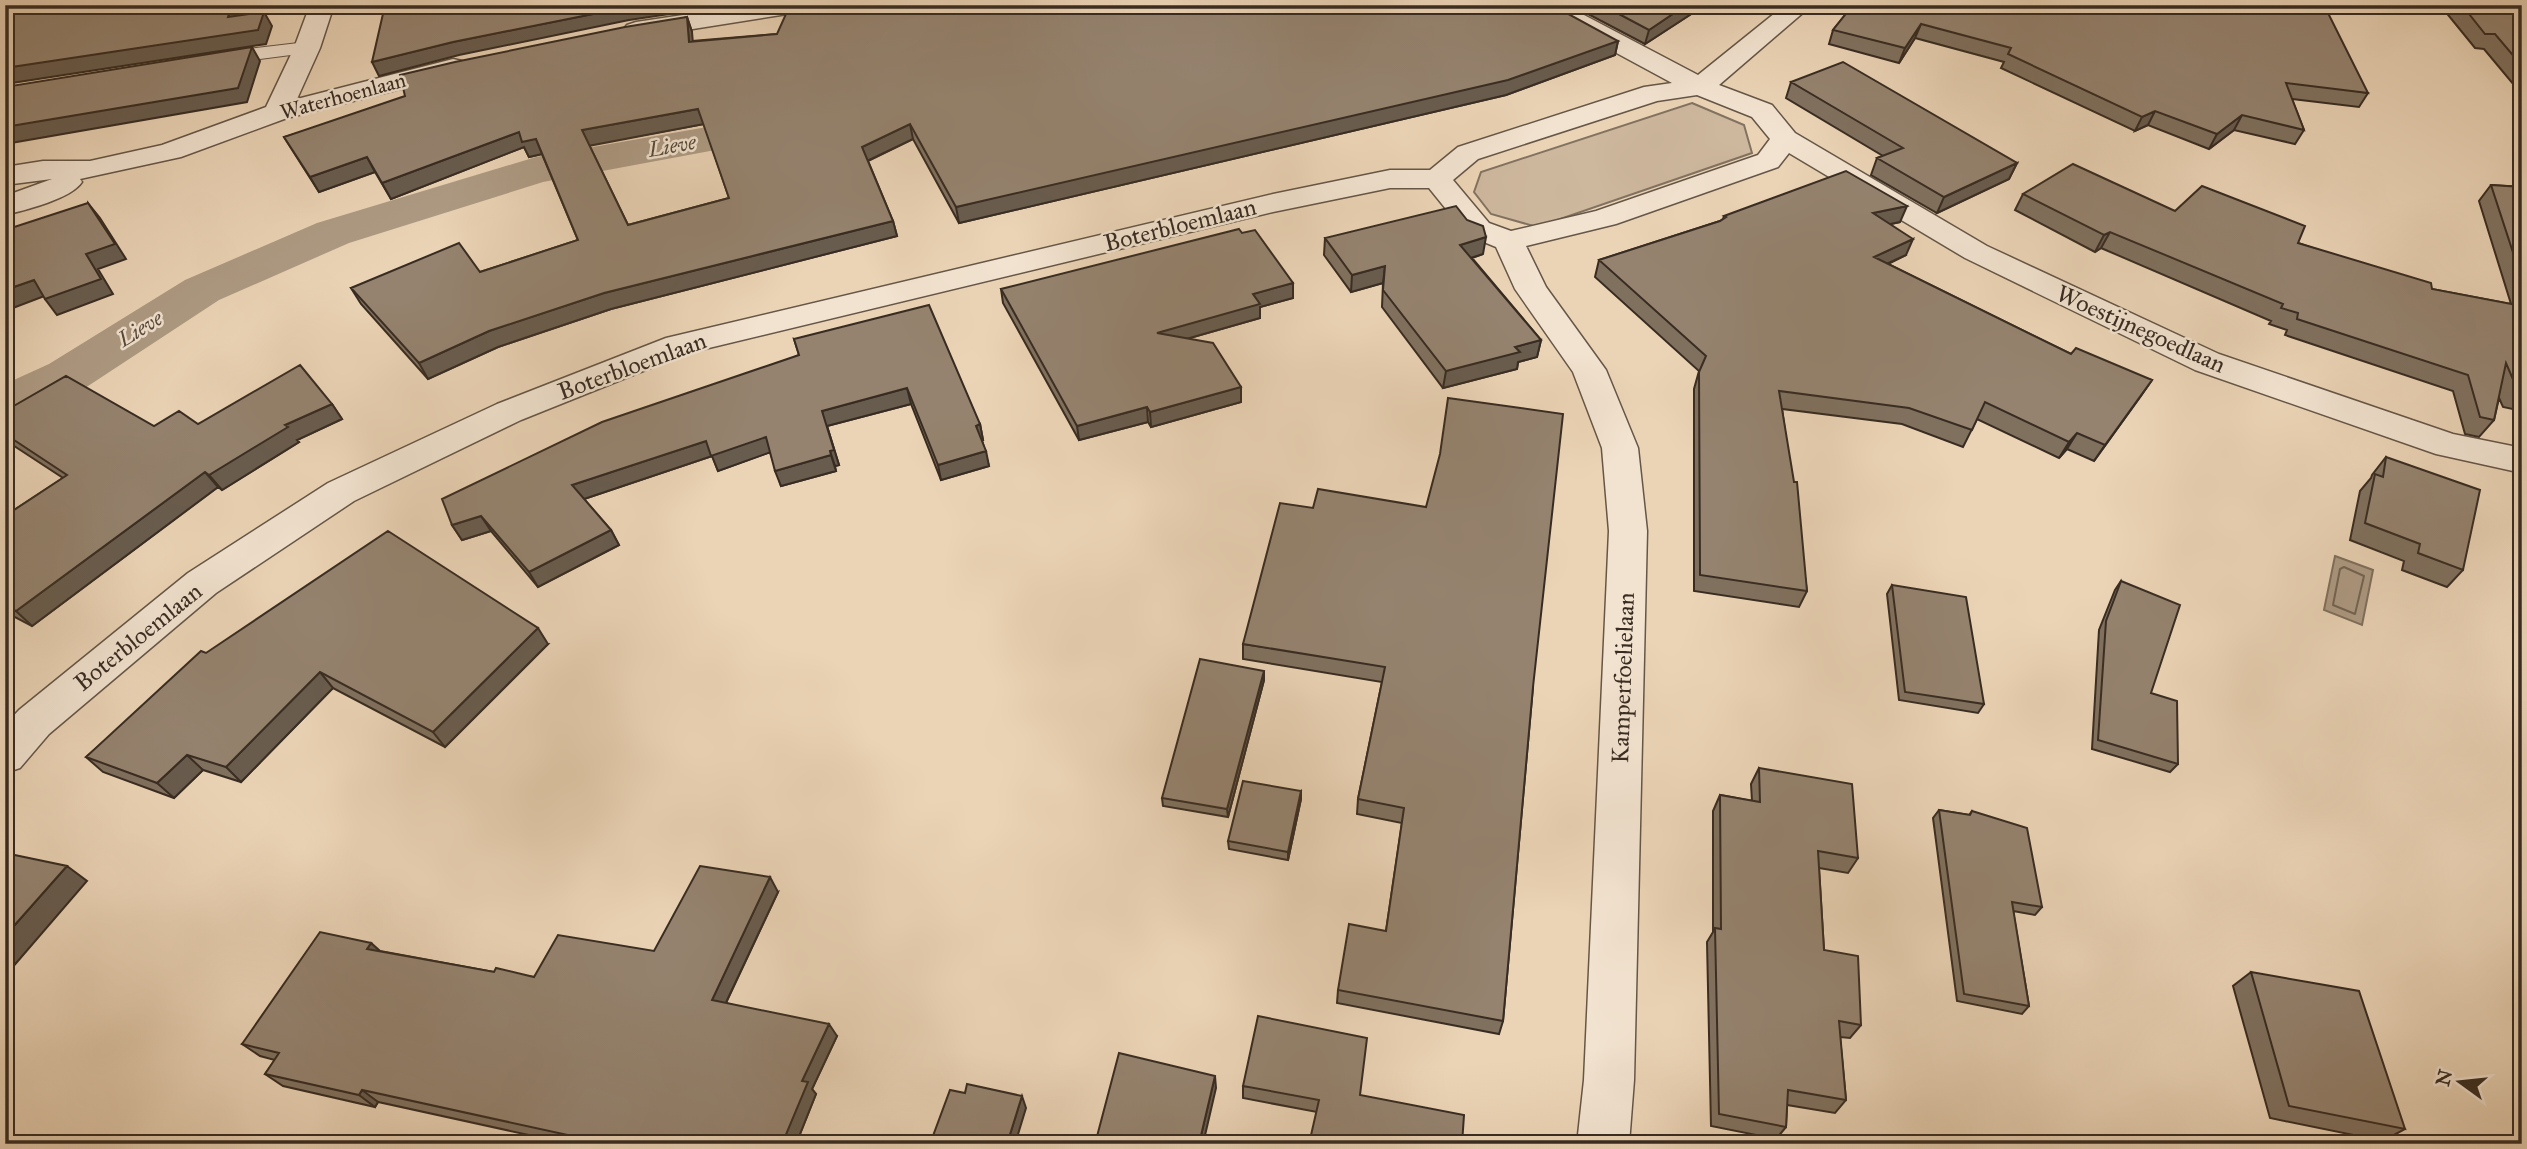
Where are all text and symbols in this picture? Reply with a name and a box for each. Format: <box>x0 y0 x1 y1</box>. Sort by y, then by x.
street label: Waterhoenlaan <box>277 67 409 125</box>
water label: Lieve <box>645 129 699 163</box>
street label: Boterbloemlaan <box>1101 192 1259 258</box>
street label: Woestijnegoedlaan <box>2052 278 2230 380</box>
water label: Lieve <box>112 305 168 353</box>
street label: Boterbloemlaan <box>554 325 710 407</box>
street label: Boterbloemlaan <box>68 576 208 698</box>
street label: Kamperfoelielaan <box>1605 592 1641 764</box>
north arrow <box>2426 1048 2496 1118</box>
text: N <box>2431 1067 2457 1088</box>

